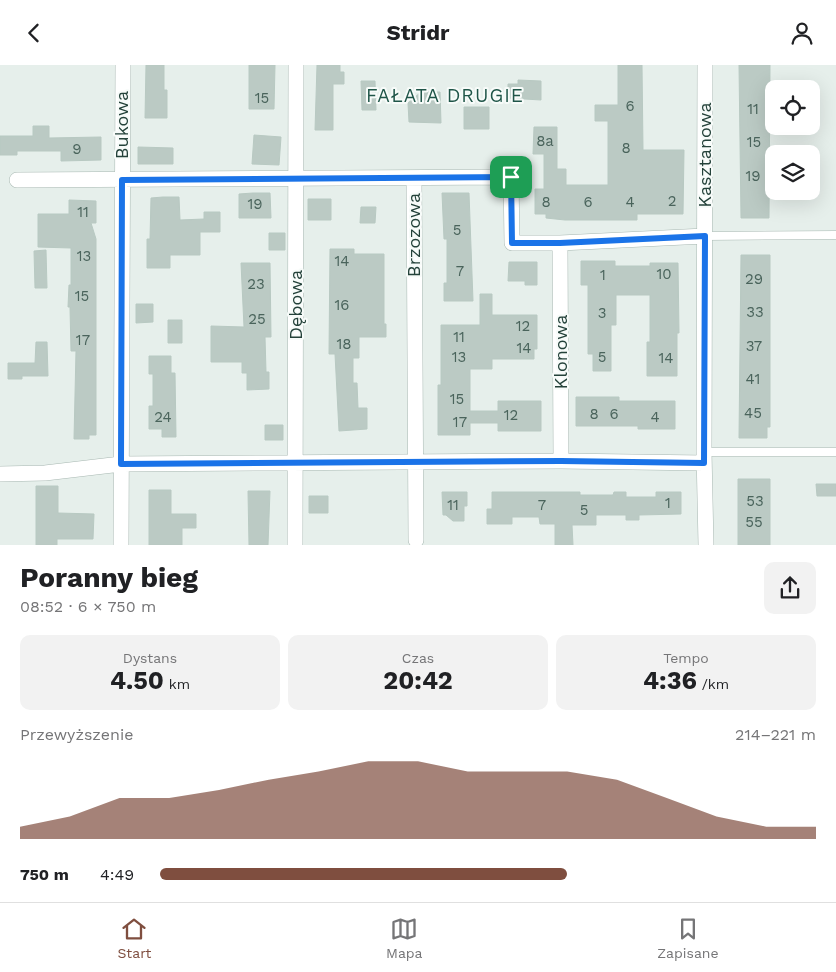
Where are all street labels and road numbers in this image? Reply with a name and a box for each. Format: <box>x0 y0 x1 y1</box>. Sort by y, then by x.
street label: Bukowa <box>111 91 132 159</box>
street label: Kasztanowa <box>694 102 715 208</box>
street label: Brzozowa <box>403 193 424 277</box>
street label: Dębowa <box>285 270 306 340</box>
street label: Klonowa <box>550 315 571 389</box>

